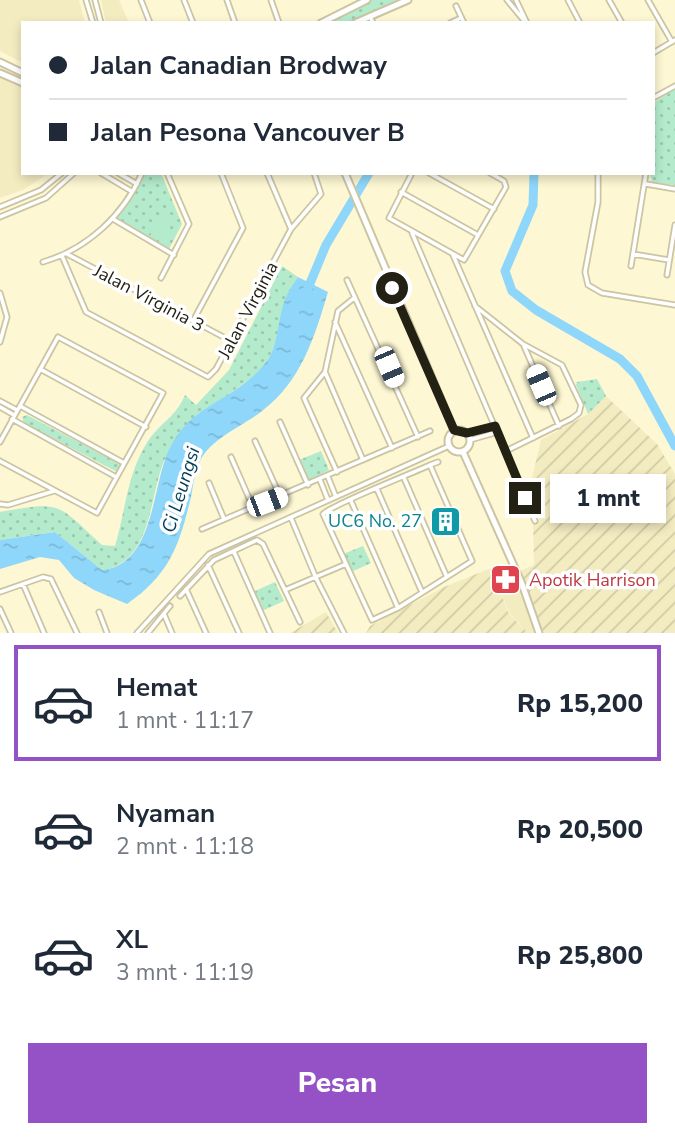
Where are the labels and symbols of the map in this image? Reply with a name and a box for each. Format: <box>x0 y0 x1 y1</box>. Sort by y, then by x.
street label: Jalan Virginia <box>212 257 284 364</box>
street label: Jalan Virginia 3 <box>89 258 209 337</box>
route start <box>376 272 408 304</box>
car <box>372 344 407 390</box>
car <box>524 362 559 408</box>
water label: Ci Leungsi <box>156 443 207 536</box>
callout: 1 mnt <box>550 474 665 522</box>
route end <box>509 482 541 514</box>
car <box>244 485 291 519</box>
building icon: UC6 No. 27 <box>428 504 462 538</box>
place label: UC6 No. 27 <box>328 509 422 533</box>
pharmacy icon: Apotik Harrison <box>489 563 523 597</box>
place label: Apotik Harrison <box>529 568 656 592</box>

